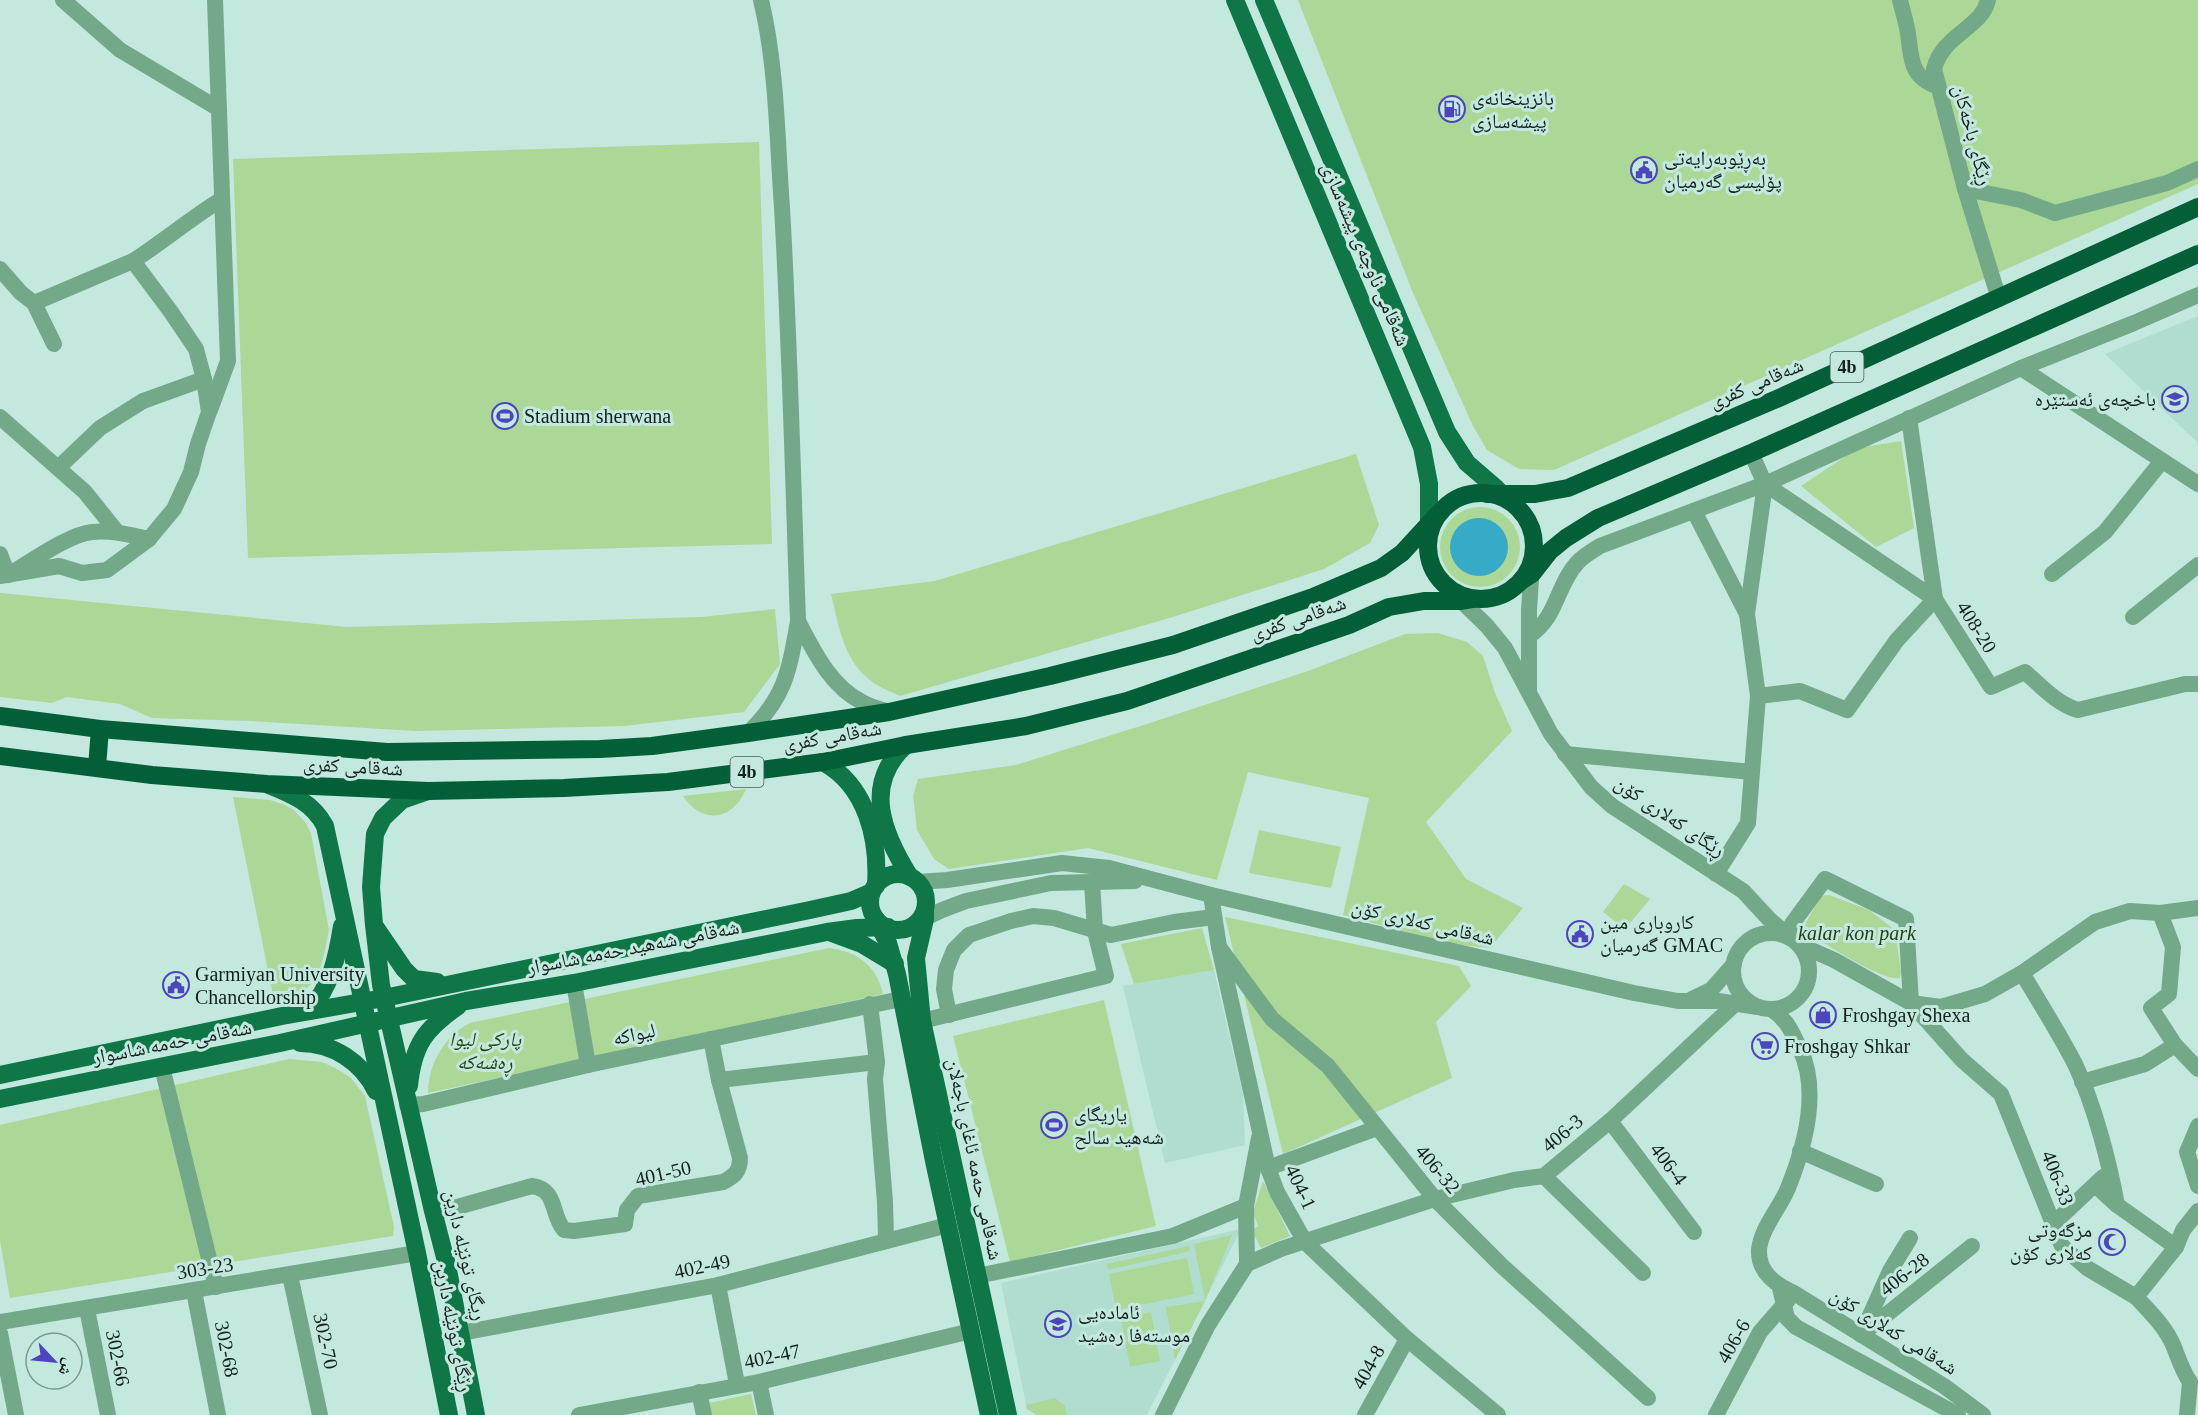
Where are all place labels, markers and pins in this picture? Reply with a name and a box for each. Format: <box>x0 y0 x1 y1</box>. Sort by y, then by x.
place label: بانزینخانەی پیشەسازی <box>1472 87 1554 133</box>
fuel station icon: بانزینخانەی پیشەسازی <box>1437 94 1467 124</box>
place label: بەڕێوبەرایەتی پۆلیسی گەرمیان <box>1664 147 1782 193</box>
public building icon: بەڕێوبەرایەتی پۆلیسی گەرمیان <box>1629 155 1659 185</box>
school or university icon: باخچەی ئەستێرە <box>2160 384 2190 414</box>
place label: باخچەی ئەستێرە <box>2035 388 2156 411</box>
sports icon: Stadium sherwana <box>490 401 520 431</box>
place label: Stadium sherwana <box>524 405 671 427</box>
place label: کاروباری مین گەرمیان GMAC <box>1600 911 1723 957</box>
public building icon: کاروباری مین گەرمیان GMAC <box>1565 919 1595 949</box>
place label: Garmiyan University Chancellorship <box>195 963 364 1009</box>
public building icon: Garmiyan University Chancellorship <box>161 970 191 1000</box>
shop icon: Froshgay Shexa <box>1808 1000 1838 1030</box>
place label: Froshgay Shexa <box>1842 1004 1970 1027</box>
supermarket icon: Froshgay Shkar <box>1750 1031 1780 1061</box>
place label: Froshgay Shkar <box>1784 1035 1910 1058</box>
place label: یاریگای شەهید سالح <box>1074 1103 1164 1150</box>
sports icon: یاریگای شەهید سالح <box>1039 1110 1069 1140</box>
place label: مزگەوتی کەلاری کۆن <box>2010 1219 2092 1265</box>
mosque icon: مزگەوتی کەلاری کۆن <box>2097 1227 2127 1257</box>
place label: ئامادەیی موستەفا رەشید <box>1078 1301 1190 1346</box>
school or university icon: ئامادەیی موستەفا رەشید <box>1043 1309 1073 1339</box>

